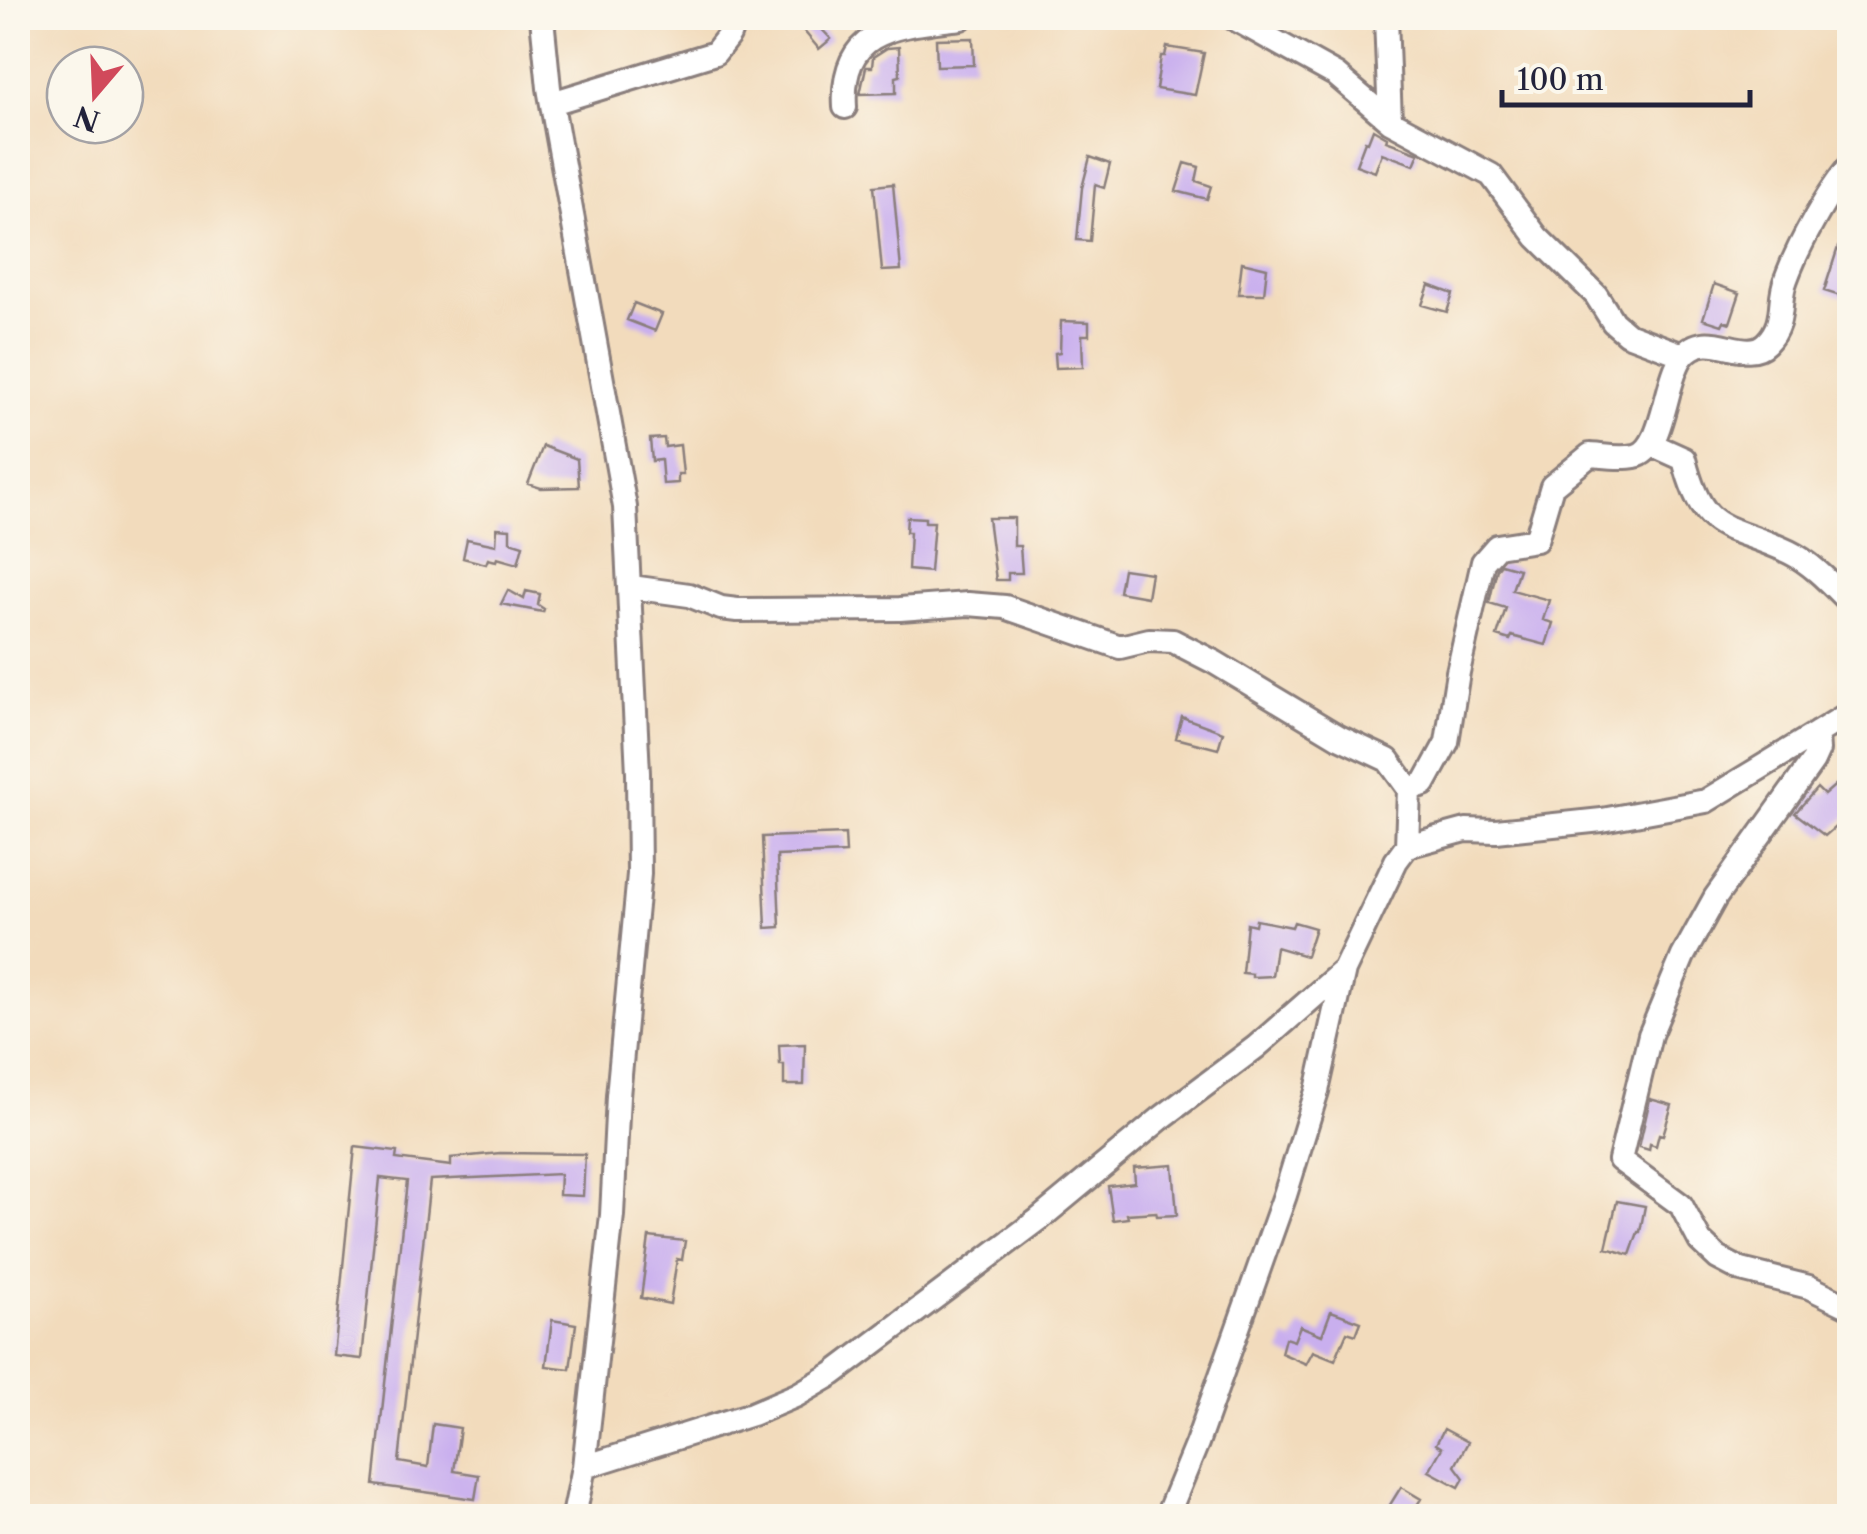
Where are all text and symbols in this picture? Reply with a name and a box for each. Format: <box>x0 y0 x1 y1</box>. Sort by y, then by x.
north arrow <box>45 45 145 145</box>
scale bar <box>1502 45 1750 107</box>
text: 100 m <box>1517 61 1604 98</box>
text: N <box>70 99 104 139</box>

